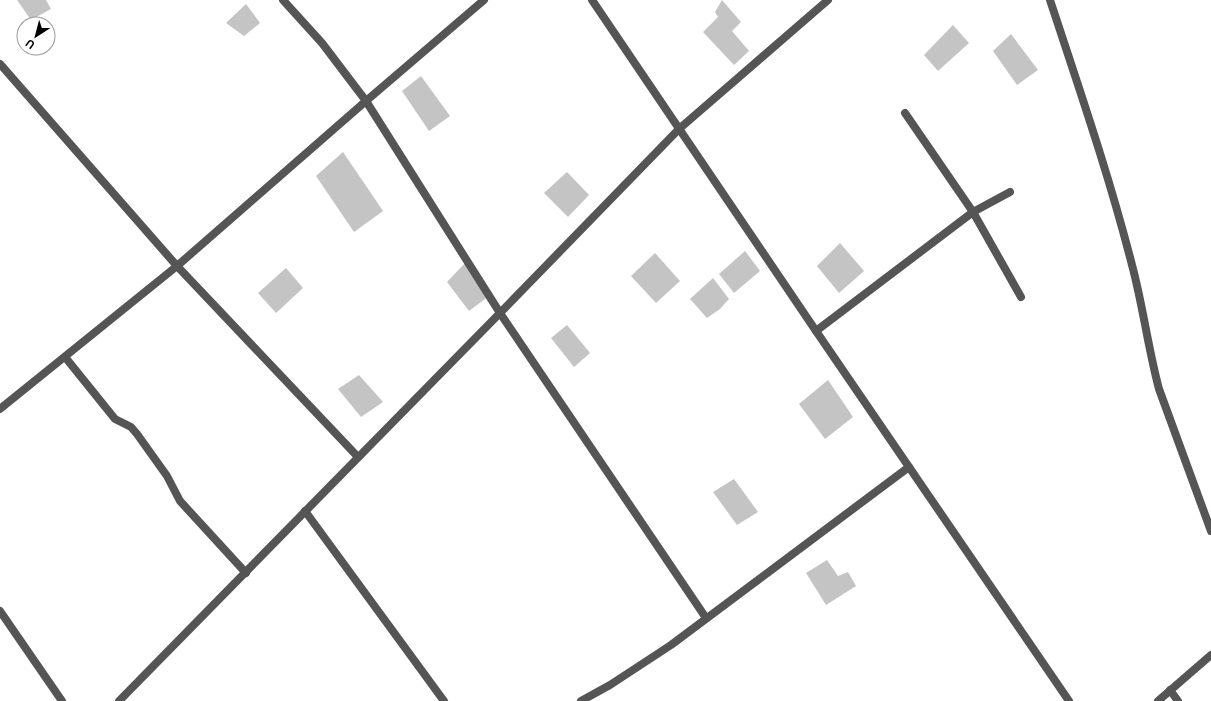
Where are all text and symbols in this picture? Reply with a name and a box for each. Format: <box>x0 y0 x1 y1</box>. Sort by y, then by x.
north arrow <box>16 16 56 56</box>
text: U <box>23 36 37 52</box>

